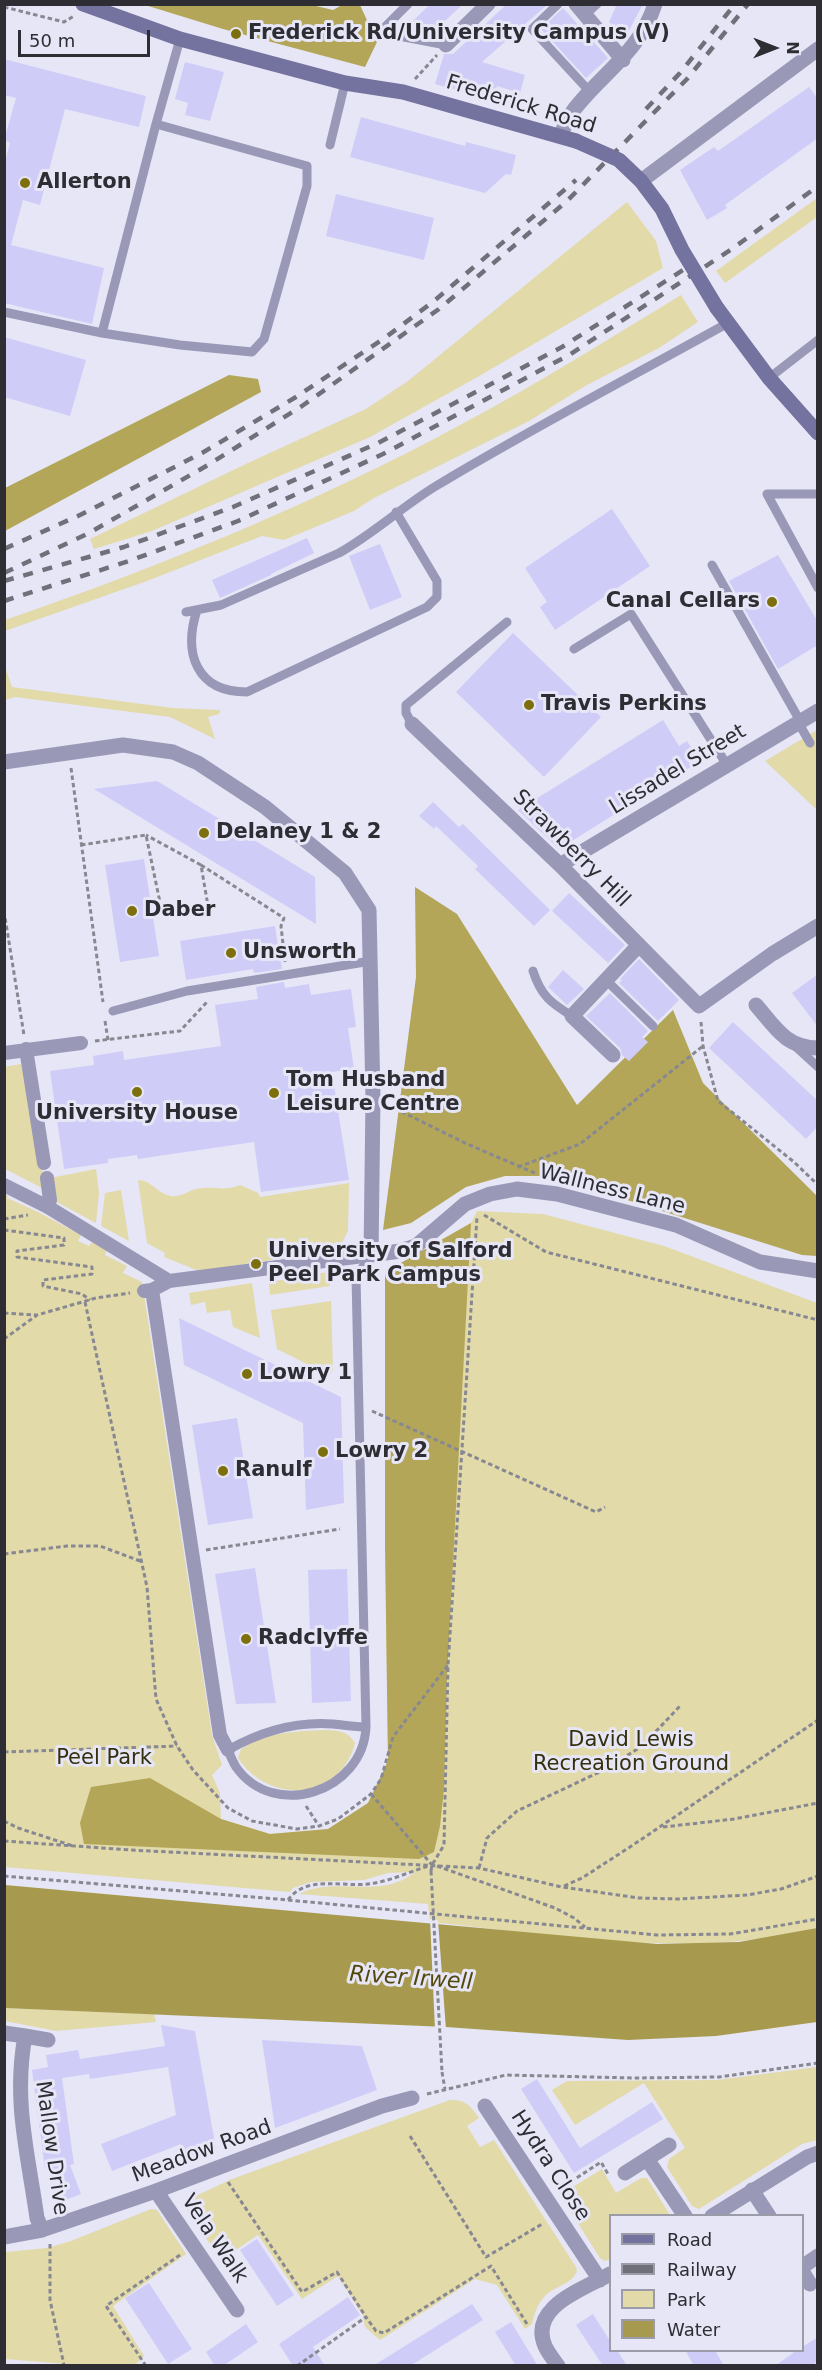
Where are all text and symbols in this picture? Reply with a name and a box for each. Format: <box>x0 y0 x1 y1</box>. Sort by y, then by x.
scale bar <box>21 18 153 56</box>
north arrow <box>744 18 804 78</box>
place label: Frederick Rd/University Campus (V) <box>248 21 670 47</box>
marker: Frederick Rd/University Campus (V) <box>229 27 243 41</box>
text: 50 m <box>29 30 75 51</box>
text: N <box>783 41 802 55</box>
street label: Frederick Road <box>443 70 599 140</box>
place label: Allerton <box>37 170 132 196</box>
marker: Allerton <box>18 176 32 190</box>
place label: Canal Cellars <box>606 589 760 615</box>
marker: Canal Cellars <box>765 595 779 609</box>
place label: Travis Perkins <box>541 692 707 718</box>
marker: Travis Perkins <box>522 698 536 712</box>
street label: Lissadel Street <box>605 719 751 821</box>
street label: Strawberry Hill <box>507 785 635 913</box>
place label: Delaney 1 & 2 <box>216 820 381 846</box>
marker: Delaney 1 & 2 <box>197 826 211 840</box>
place label: Daber <box>144 898 215 924</box>
marker: Daber <box>125 904 139 918</box>
place label: Unsworth <box>243 940 357 966</box>
marker: Unsworth <box>224 946 238 960</box>
place label: Tom Husband Leisure Centre <box>286 1068 459 1118</box>
marker: University House <box>130 1085 144 1099</box>
marker: Tom Husband Leisure Centre <box>267 1086 281 1100</box>
place label: University House <box>36 1101 238 1127</box>
street label: Wallness Lane <box>536 1160 688 1220</box>
place label: University of Salford Peel Park Campus <box>268 1239 513 1289</box>
marker: University of Salford Peel Park Campus <box>249 1257 263 1271</box>
place label: Lowry 1 <box>259 1361 352 1387</box>
marker: Lowry 1 <box>240 1367 254 1381</box>
place label: Lowry 2 <box>335 1439 428 1465</box>
marker: Lowry 2 <box>316 1445 330 1459</box>
place label: Ranulf <box>235 1458 312 1484</box>
marker: Ranulf <box>216 1464 230 1478</box>
place label: Radclyffe <box>258 1626 368 1652</box>
marker: Radclyffe <box>239 1632 253 1646</box>
park label: David Lewis Recreation Ground <box>533 1728 729 1778</box>
park label: Peel Park <box>56 1746 152 1772</box>
water label: River Irwell <box>349 1962 473 1996</box>
street label: Mallow Drive <box>29 2079 73 2217</box>
street label: Hydra Close <box>505 2106 595 2226</box>
street label: Meadow Road <box>129 2115 275 2189</box>
street label: Vela Walk <box>175 2190 253 2288</box>
legend <box>609 2214 804 2352</box>
text: Road <box>667 2229 712 2250</box>
text: Railway <box>667 2259 737 2280</box>
text: Park <box>667 2289 706 2310</box>
text: Water <box>667 2319 720 2340</box>

